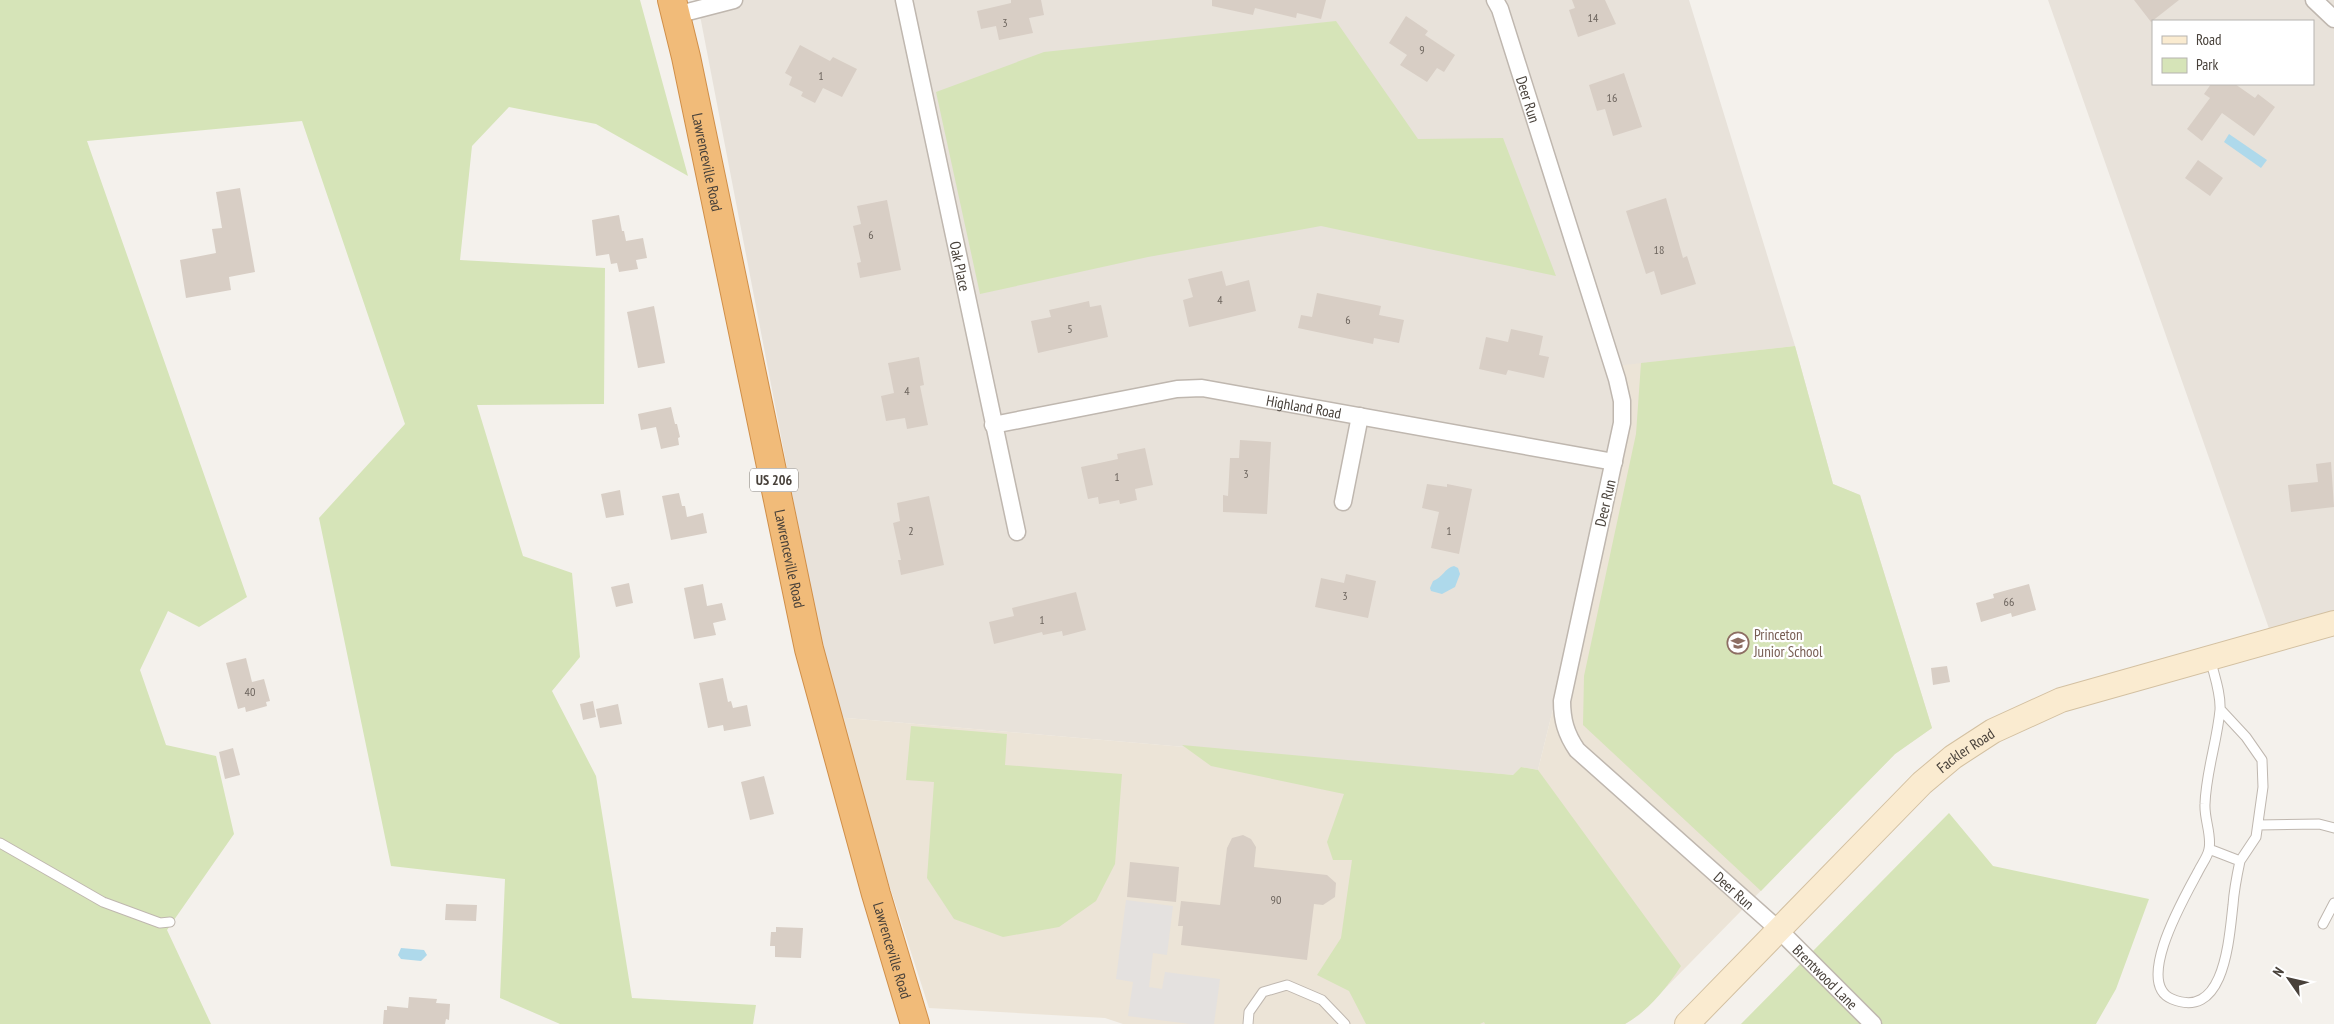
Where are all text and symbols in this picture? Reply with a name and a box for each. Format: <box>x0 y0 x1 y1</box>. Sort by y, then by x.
house number: 14 <box>1588 10 1599 25</box>
house number: 3 <box>1002 15 1008 30</box>
legend <box>2152 20 2314 85</box>
text: Road <box>2196 30 2222 49</box>
house number: 9 <box>1419 42 1425 57</box>
text: Park <box>2196 55 2218 74</box>
house number: 1 <box>818 68 824 83</box>
street label: Deer Run <box>1512 74 1545 125</box>
house number: 16 <box>1607 90 1617 105</box>
street label: Lawrenceville Road <box>688 111 727 213</box>
house number: 6 <box>868 227 874 242</box>
street label: Oak Place <box>946 239 975 293</box>
house number: 18 <box>1654 242 1664 257</box>
house number: 4 <box>1217 292 1223 307</box>
house number: 6 <box>1345 312 1351 327</box>
house number: 5 <box>1067 321 1073 336</box>
house number: 4 <box>904 383 910 398</box>
street label: Highland Road <box>1265 390 1343 422</box>
house number: 3 <box>1243 466 1249 481</box>
road number: US 206 <box>750 468 798 492</box>
house number: 1 <box>1114 469 1120 484</box>
street label: Deer Run <box>1590 478 1620 528</box>
street label: Lawrenceville Road <box>771 508 810 609</box>
house number: 2 <box>908 523 914 538</box>
house number: 1 <box>1446 523 1452 538</box>
house number: 3 <box>1342 588 1348 603</box>
house number: 66 <box>2004 594 2014 609</box>
house number: 1 <box>1039 612 1045 627</box>
place label: Princeton Junior School <box>1753 625 1823 661</box>
school or university icon: Princeton Junior School <box>1726 631 1750 655</box>
house number: 40 <box>245 684 255 699</box>
street label: Fackler Road <box>1932 723 1998 777</box>
street label: Deer Run <box>1710 867 1758 913</box>
house number: 90 <box>1271 892 1281 907</box>
street label: Lawrenceville Road <box>869 900 916 1001</box>
street label: Brentwood Lane <box>1789 940 1862 1013</box>
north arrow <box>2264 954 2314 1004</box>
text: N <box>2269 964 2288 980</box>

